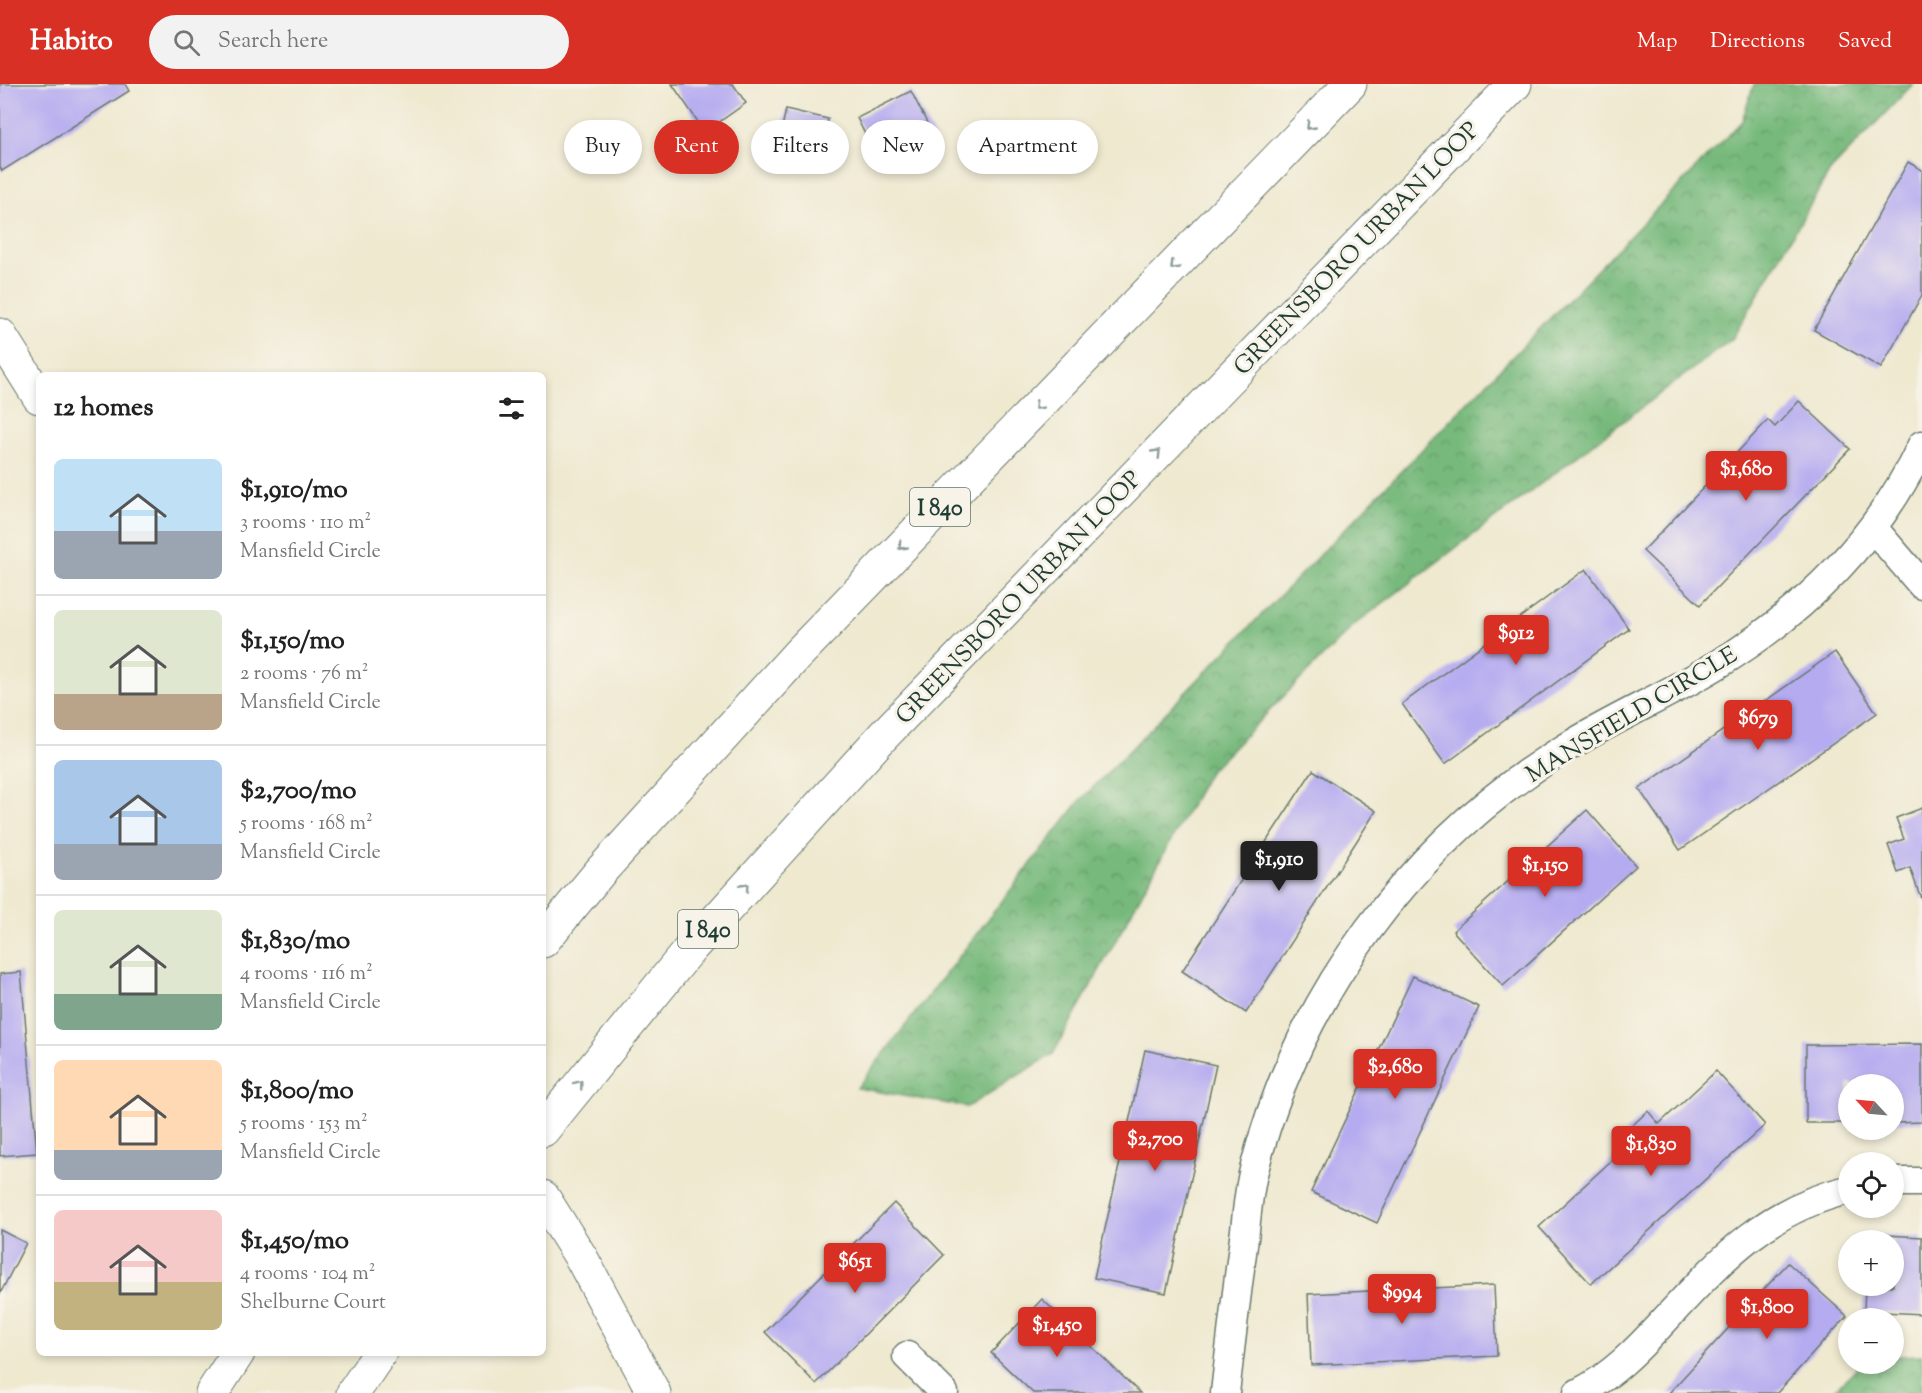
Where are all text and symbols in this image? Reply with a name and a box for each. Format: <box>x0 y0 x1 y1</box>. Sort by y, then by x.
search box <box>149 15 569 69</box>
text: Habito <box>30 22 113 62</box>
icon: search <box>170 26 203 59</box>
text: Search here <box>218 26 328 58</box>
text: Map <box>1637 27 1677 57</box>
text: Directions <box>1710 27 1805 57</box>
text: Saved <box>1838 27 1892 57</box>
street label: GREENSBORO URBAN LOOP <box>1227 115 1488 384</box>
one-way arrow <box>1306 119 1317 130</box>
chip: Buy <box>564 120 642 174</box>
chip: Rent <box>654 120 739 174</box>
chip: Filters <box>751 120 849 174</box>
chip: New <box>861 120 945 174</box>
chip: Apartment <box>957 120 1098 174</box>
one-way arrow <box>1170 259 1181 270</box>
text: 12 homes <box>54 390 153 427</box>
icon: filters <box>495 392 528 425</box>
one-way arrow <box>1034 400 1045 410</box>
one-way arrow <box>1150 449 1161 460</box>
pin: $1,680 <box>1697 451 1795 502</box>
text: $1,680 <box>1720 456 1772 485</box>
street label: GREENSBORO URBAN LOOP <box>889 464 1150 733</box>
text: $1,910/mo <box>240 472 348 509</box>
icon: home <box>102 483 174 555</box>
road number: I 840 <box>910 488 970 526</box>
text: 3 rooms · 110 m² <box>240 509 371 538</box>
text: Mansfield Circle <box>240 538 381 567</box>
one-way arrow <box>899 539 910 550</box>
pin: $912 <box>1480 615 1552 666</box>
text: $912 <box>1498 620 1534 649</box>
text: $1,150/mo <box>240 623 345 660</box>
icon: home <box>102 634 174 706</box>
street label: MANSFIELD CIRCLE <box>1520 639 1745 792</box>
text: 2 rooms · 76 m² <box>240 660 368 689</box>
text: Mansfield Circle <box>240 689 381 718</box>
pin: $679 <box>1722 700 1794 751</box>
text: $679 <box>1738 705 1778 734</box>
text: $2,700/mo <box>240 773 357 810</box>
icon: home <box>102 784 174 856</box>
text: 5 rooms · 168 m² <box>240 810 373 839</box>
text: Mansfield Circle <box>240 839 381 868</box>
pin: $1,910 <box>1230 841 1328 892</box>
text: $1,910 <box>1255 846 1303 875</box>
pin: $1,150 <box>1496 847 1594 898</box>
text: $1,150 <box>1522 852 1568 881</box>
one-way arrow <box>738 883 749 894</box>
road number: I 840 <box>678 910 738 948</box>
text: $1,830/mo <box>240 923 350 960</box>
icon: home <box>102 934 174 1006</box>
text: 4 rooms · 116 m² <box>240 960 373 989</box>
text: Mansfield Circle <box>240 989 381 1018</box>
pin: $2,680 <box>1346 1049 1444 1100</box>
text: $2,680 <box>1367 1054 1423 1083</box>
text: $1,800/mo <box>240 1073 354 1110</box>
north arrow <box>1838 1074 1904 1140</box>
map controls <box>1838 1074 1904 1374</box>
one-way arrow <box>572 1080 583 1091</box>
icon: home <box>102 1084 174 1156</box>
text: 5 rooms · 153 m² <box>240 1110 368 1139</box>
pin: $2,700 <box>1106 1121 1204 1172</box>
text: $2,700 <box>1127 1126 1183 1155</box>
pin: $1,830 <box>1602 1126 1700 1177</box>
text: $1,830 <box>1626 1131 1676 1160</box>
text: Mansfield Circle <box>240 1139 381 1168</box>
button: locate <box>1838 1152 1904 1218</box>
text: $1,450/mo <box>240 1223 349 1260</box>
button: + <box>1838 1230 1904 1296</box>
icon: home <box>102 1234 174 1306</box>
pin: $651 <box>819 1243 891 1294</box>
text: $651 <box>838 1248 872 1277</box>
text: 4 rooms · 104 m² <box>240 1260 376 1289</box>
pin: $994 <box>1366 1274 1438 1325</box>
text: $994 <box>1382 1279 1422 1308</box>
text: Shelburne Court <box>240 1289 386 1318</box>
pin: $1,800 <box>1718 1289 1816 1340</box>
text: $1,800 <box>1740 1294 1794 1323</box>
pin: $1,450 <box>1008 1307 1106 1358</box>
button: − <box>1838 1308 1904 1374</box>
text: $1,450 <box>1032 1312 1082 1341</box>

